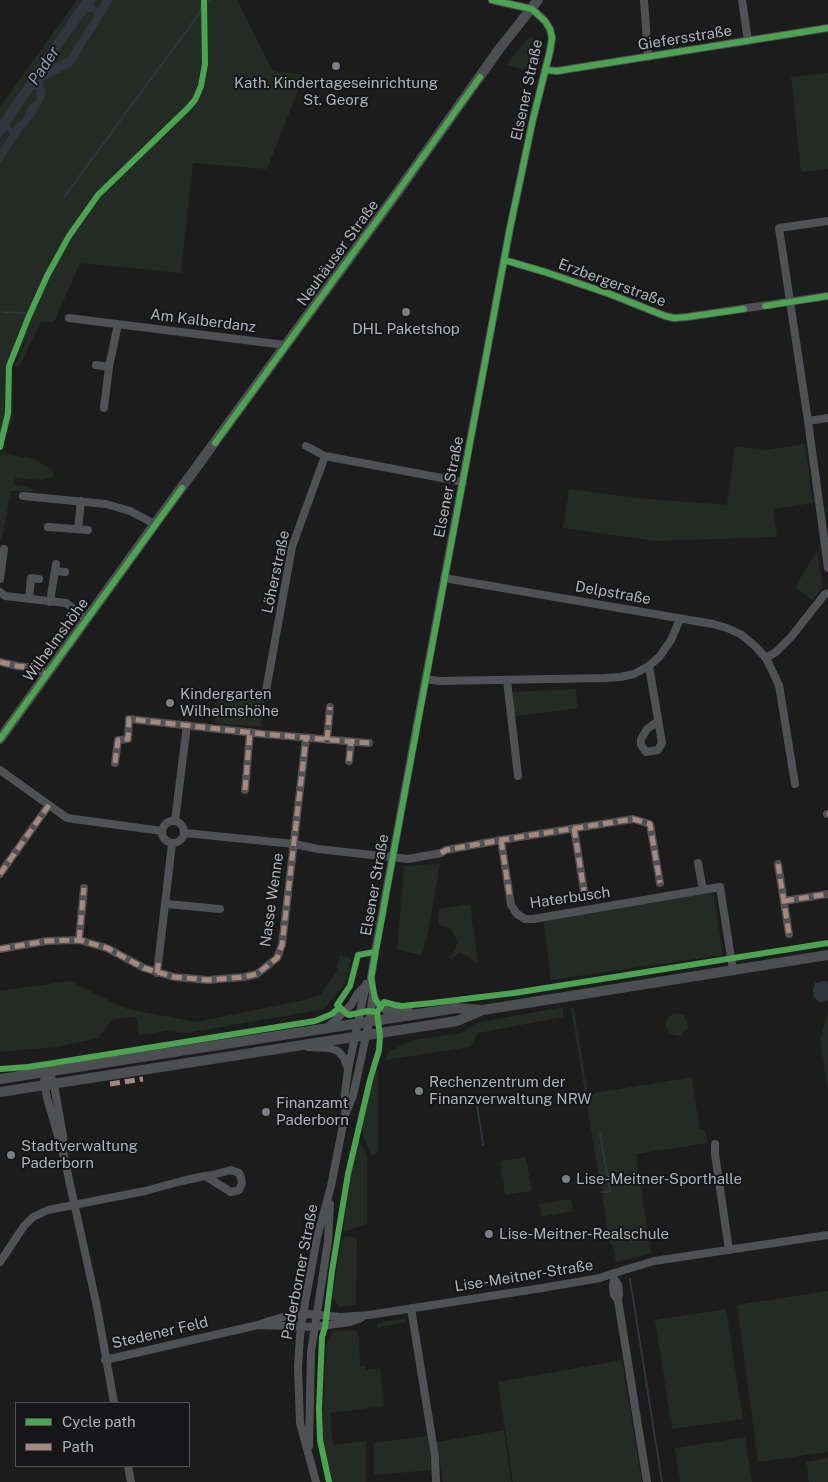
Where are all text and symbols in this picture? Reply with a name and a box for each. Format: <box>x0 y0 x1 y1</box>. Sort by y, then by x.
street label: Giefersstraße <box>637 22 733 54</box>
street label: Elsener Straße <box>507 38 547 142</box>
water label: Pader <box>24 43 64 89</box>
marker: Kath. Kindertageseinrichtung St. Georg <box>330 60 342 72</box>
place label: Kath. Kindertageseinrichtung St. Georg <box>234 74 438 109</box>
street label: Neuhäuser Straße <box>294 197 382 309</box>
street label: Erzbergerstraße <box>556 255 668 311</box>
street label: Am Kalberdanz <box>149 306 257 336</box>
marker: DHL Paketshop <box>400 306 412 318</box>
place label: DHL Paketshop <box>352 320 460 338</box>
street label: Elsener Straße <box>430 435 468 539</box>
street label: Löherstraße <box>258 529 294 615</box>
street label: Delpstraße <box>574 577 652 609</box>
street label: Wilhelmshöhe <box>20 595 92 685</box>
place label: Kindergarten Wilhelmshöhe <box>180 685 279 720</box>
marker: Kindergarten Wilhelmshöhe <box>164 697 176 709</box>
street label: Elsener Straße <box>357 833 393 937</box>
street label: Nasse Wenne <box>256 852 288 948</box>
street label: Haterbusch <box>528 883 612 913</box>
place label: Rechenzentrum der Finanzverwaltung NRW <box>429 1073 592 1108</box>
marker: Rechenzentrum der Finanzverwaltung NRW <box>413 1085 425 1097</box>
place label: Finanzamt Paderborn <box>276 1094 349 1129</box>
marker: Finanzamt Paderborn <box>260 1106 272 1118</box>
place label: Stadtverwaltung Paderborn <box>21 1137 138 1172</box>
marker: Stadtverwaltung Paderborn <box>5 1149 17 1161</box>
place label: Lise-Meitner-Sporthalle <box>576 1170 742 1188</box>
marker: Lise-Meitner-Sporthalle <box>560 1173 572 1185</box>
street label: Paderborner Straße <box>278 1203 322 1341</box>
place label: Lise-Meitner-Realschule <box>499 1225 669 1243</box>
marker: Lise-Meitner-Realschule <box>483 1228 495 1240</box>
street label: Lise-Meitner-Straße <box>453 1256 595 1296</box>
street label: Stedener Feld <box>110 1313 210 1353</box>
legend <box>15 1402 190 1467</box>
text: Cycle path <box>62 1413 136 1430</box>
text: Path <box>62 1438 94 1455</box>

